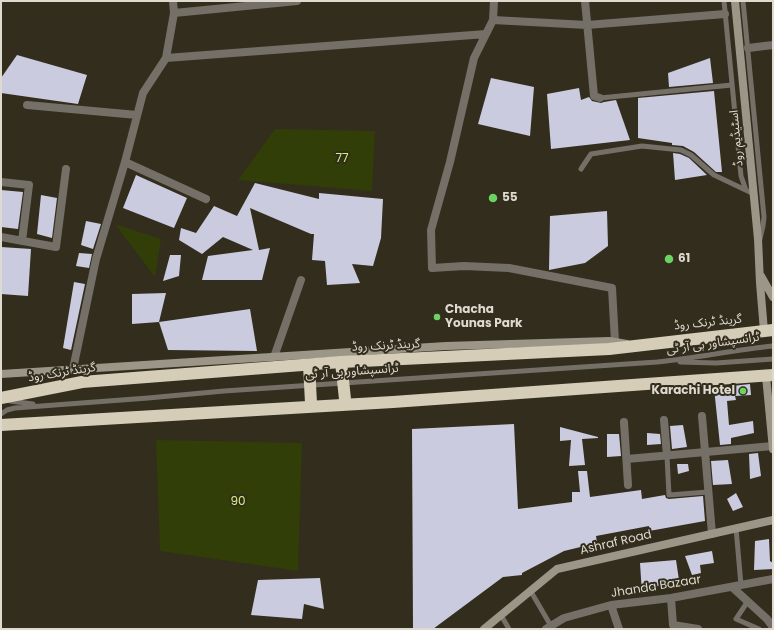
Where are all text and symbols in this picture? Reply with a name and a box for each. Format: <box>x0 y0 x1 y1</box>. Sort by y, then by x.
street label: اسٹیڈیم روڈ <box>727 109 747 167</box>
park label: 77 <box>335 152 349 166</box>
place label: 55 <box>502 191 518 205</box>
marker: 55 <box>487 192 499 204</box>
place label: 61 <box>678 252 690 266</box>
marker: 61 <box>663 253 675 265</box>
place label: Chacha Younas Park <box>445 303 522 331</box>
marker: Chacha Younas Park <box>432 312 442 322</box>
street label: گرینڈ ٹرنک روڈ <box>673 312 743 334</box>
street label: ٹرانسپشاور بی آر ٹی <box>666 330 760 358</box>
street label: گرینڈ ٹرنک روڈ <box>352 337 420 355</box>
street label: گرینڈ ٹرنک روڈ <box>27 361 97 385</box>
street label: ٹرانسپشاور بی آر ٹی <box>305 362 399 382</box>
place label: Karachi Hotel <box>652 384 735 398</box>
marker: Karachi Hotel <box>738 386 748 396</box>
park label: 90 <box>230 495 246 509</box>
street label: Ashraf Road <box>579 528 653 558</box>
street label: Jhanda Bazaar <box>610 573 702 601</box>

